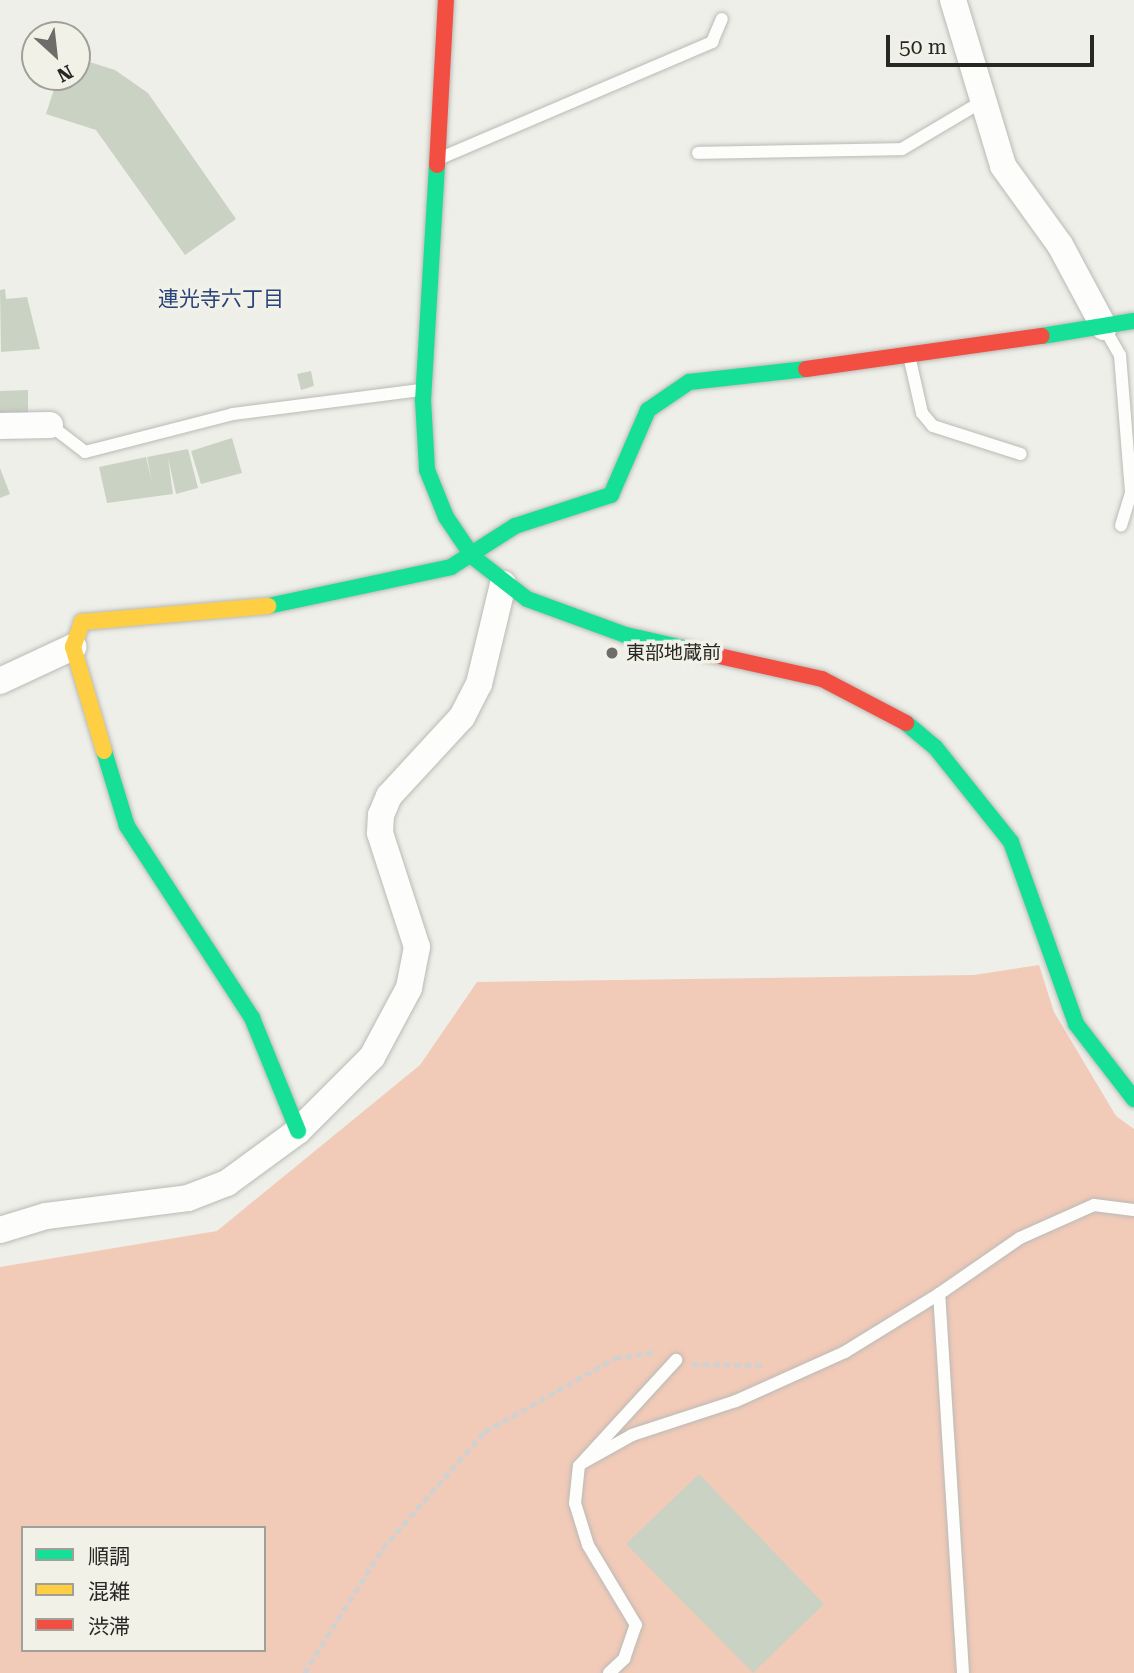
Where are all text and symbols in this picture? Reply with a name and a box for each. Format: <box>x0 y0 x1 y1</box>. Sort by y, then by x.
north arrow <box>21 21 91 91</box>
scale bar <box>889 21 1097 65</box>
text: 50 m <box>899 35 947 59</box>
text: N <box>53 60 77 87</box>
district label: 連光寺六丁目 <box>158 286 284 312</box>
place label: 東部地蔵前 <box>626 642 721 664</box>
marker: 東部地蔵前 <box>604 645 620 661</box>
legend <box>21 1526 266 1652</box>
text: 順調 <box>88 1545 130 1569</box>
text: 混雑 <box>88 1580 130 1604</box>
text: 渋滞 <box>88 1615 130 1639</box>

